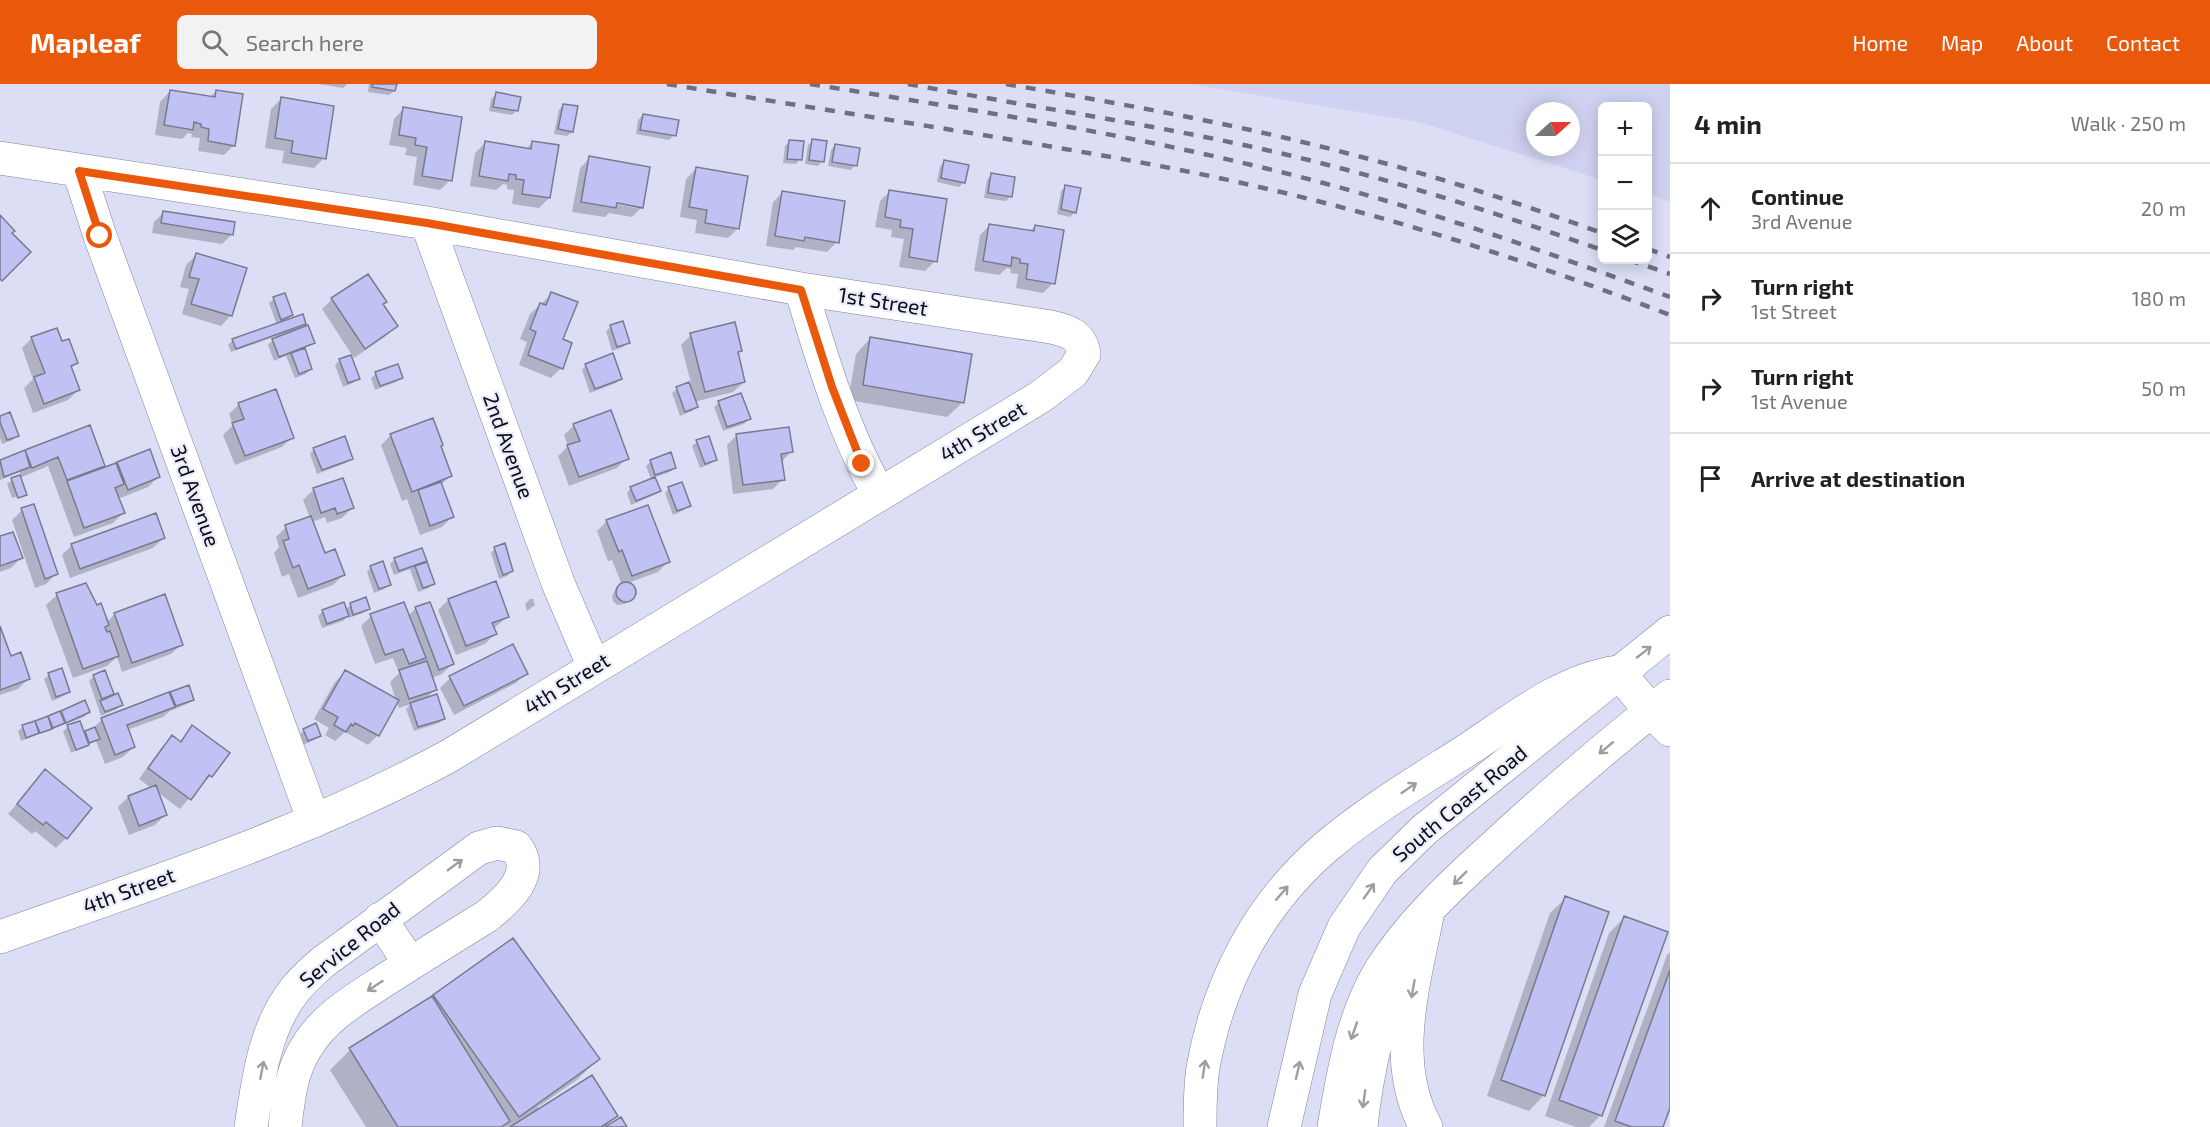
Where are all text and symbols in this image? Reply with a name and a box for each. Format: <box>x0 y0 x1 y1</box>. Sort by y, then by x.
search box <box>177 15 597 69</box>
text: Mapleaf <box>30 25 141 59</box>
icon: search <box>198 26 231 59</box>
text: Search here <box>246 29 364 55</box>
text: Home <box>1852 30 1908 55</box>
text: Map <box>1941 30 1983 55</box>
text: About <box>2016 30 2073 55</box>
text: Contact <box>2106 30 2180 55</box>
north arrow <box>1526 102 1580 156</box>
map controls <box>1598 102 1652 264</box>
button: + <box>1598 102 1652 156</box>
text: 4 min <box>1694 108 1762 139</box>
text: Walk · 250 m <box>2071 111 2186 135</box>
button: − <box>1598 156 1652 210</box>
text: Continue <box>1751 183 1844 209</box>
icon: ahead <box>1694 192 1727 225</box>
text: 20 m <box>2141 196 2186 220</box>
text: 3rd Avenue <box>1751 209 1852 233</box>
button: layers <box>1598 210 1652 264</box>
route start <box>86 222 112 248</box>
text: Turn right <box>1751 273 1853 299</box>
street label: 1st Street <box>837 281 930 320</box>
icon: right <box>1694 282 1727 315</box>
text: 180 m <box>2132 286 2186 310</box>
text: 1st Street <box>1751 299 1837 323</box>
text: Turn right <box>1751 363 1853 389</box>
icon: right <box>1694 372 1727 405</box>
text: 50 m <box>2141 376 2186 400</box>
street label: 2nd Avenue <box>479 389 540 502</box>
text: 1st Avenue <box>1751 389 1848 413</box>
street label: 4th Street <box>935 395 1030 466</box>
street label: 3rd Avenue <box>166 441 226 550</box>
route end <box>848 450 874 476</box>
icon: arrive <box>1694 462 1727 495</box>
text: Arrive at destination <box>1751 465 1965 491</box>
one-way arrow <box>1636 646 1652 659</box>
street label: 4th Street <box>519 647 614 719</box>
street label: South Coast Road <box>1387 739 1531 866</box>
one-way arrow <box>1598 742 1614 755</box>
one-way arrow <box>1400 782 1417 794</box>
one-way arrow <box>447 859 463 871</box>
street label: 4th Street <box>79 861 178 918</box>
one-way arrow <box>1453 870 1468 885</box>
one-way arrow <box>1363 883 1375 899</box>
one-way arrow <box>1275 886 1289 901</box>
street label: Service Road <box>294 896 404 992</box>
one-way arrow <box>1407 979 1418 998</box>
one-way arrow <box>366 980 383 993</box>
one-way arrow <box>1348 1022 1359 1040</box>
one-way arrow <box>1198 1059 1209 1079</box>
one-way arrow <box>257 1060 268 1080</box>
one-way arrow <box>1292 1061 1304 1080</box>
one-way arrow <box>1359 1088 1370 1108</box>

